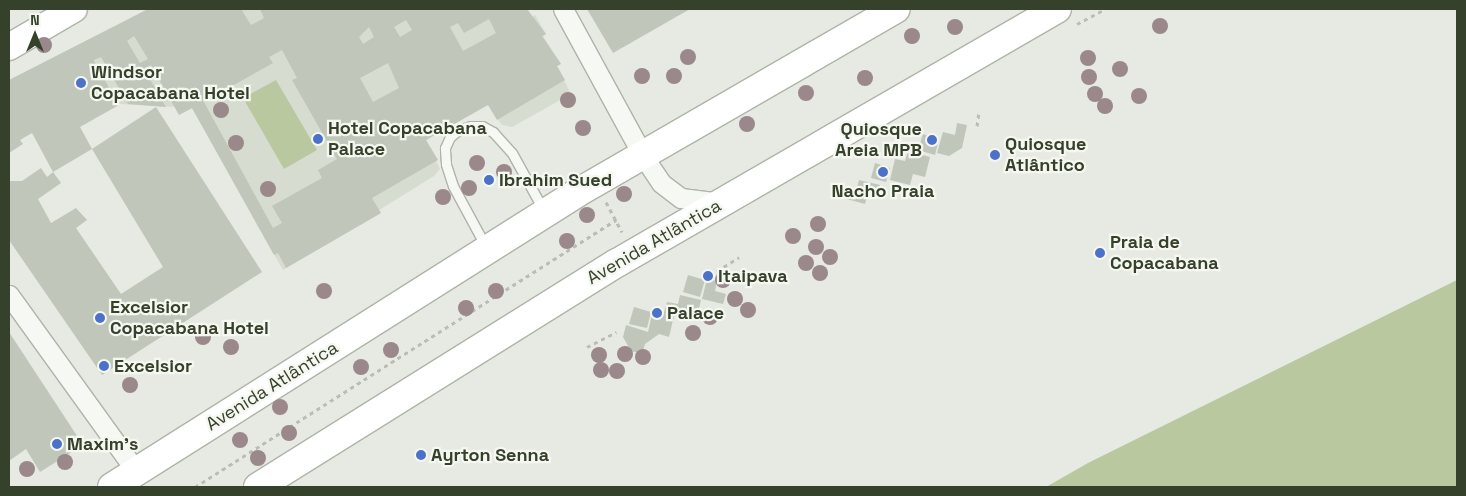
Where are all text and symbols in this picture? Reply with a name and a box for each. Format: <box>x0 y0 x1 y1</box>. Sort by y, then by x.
north arrow <box>10 10 60 60</box>
text: N <box>30 11 40 29</box>
place label: Windsor Copacabana Hotel <box>91 62 250 104</box>
marker: Windsor Copacabana Hotel <box>75 77 87 89</box>
place label: Hotel Copacabana Palace <box>328 118 487 160</box>
place label: Quiosque Areia MPB <box>835 119 922 162</box>
marker: Hotel Copacabana Palace <box>312 133 324 145</box>
marker: Quiosque Areia MPB <box>926 134 938 146</box>
place label: Quiosque Atlântico <box>1005 134 1086 176</box>
marker: Quiosque Atlântico <box>989 149 1001 161</box>
marker: Nacho Praia <box>877 166 889 178</box>
place label: Ibrahim Sued <box>499 169 612 191</box>
marker: Ibrahim Sued <box>483 174 495 186</box>
place label: Nacho Praia <box>832 180 934 202</box>
street label: Avenida Atlântica <box>583 195 725 289</box>
place label: Praia de Copacabana <box>1110 232 1219 274</box>
marker: Praia de Copacabana <box>1094 247 1106 259</box>
place label: Itaipava <box>718 265 788 287</box>
marker: Itaipava <box>702 270 714 282</box>
place label: Excelsior Copacabana Hotel <box>110 297 269 340</box>
place label: Palace <box>667 302 724 324</box>
marker: Palace <box>651 307 663 319</box>
marker: Excelsior Copacabana Hotel <box>94 312 106 324</box>
street label: Avenida Atlântica <box>202 337 342 435</box>
place label: Excelsior <box>114 355 192 377</box>
marker: Excelsior <box>98 360 110 372</box>
place label: Maxim's <box>67 433 138 455</box>
marker: Maxim's <box>51 438 63 450</box>
place label: Ayrton Senna <box>431 444 549 466</box>
marker: Ayrton Senna <box>415 449 427 461</box>

